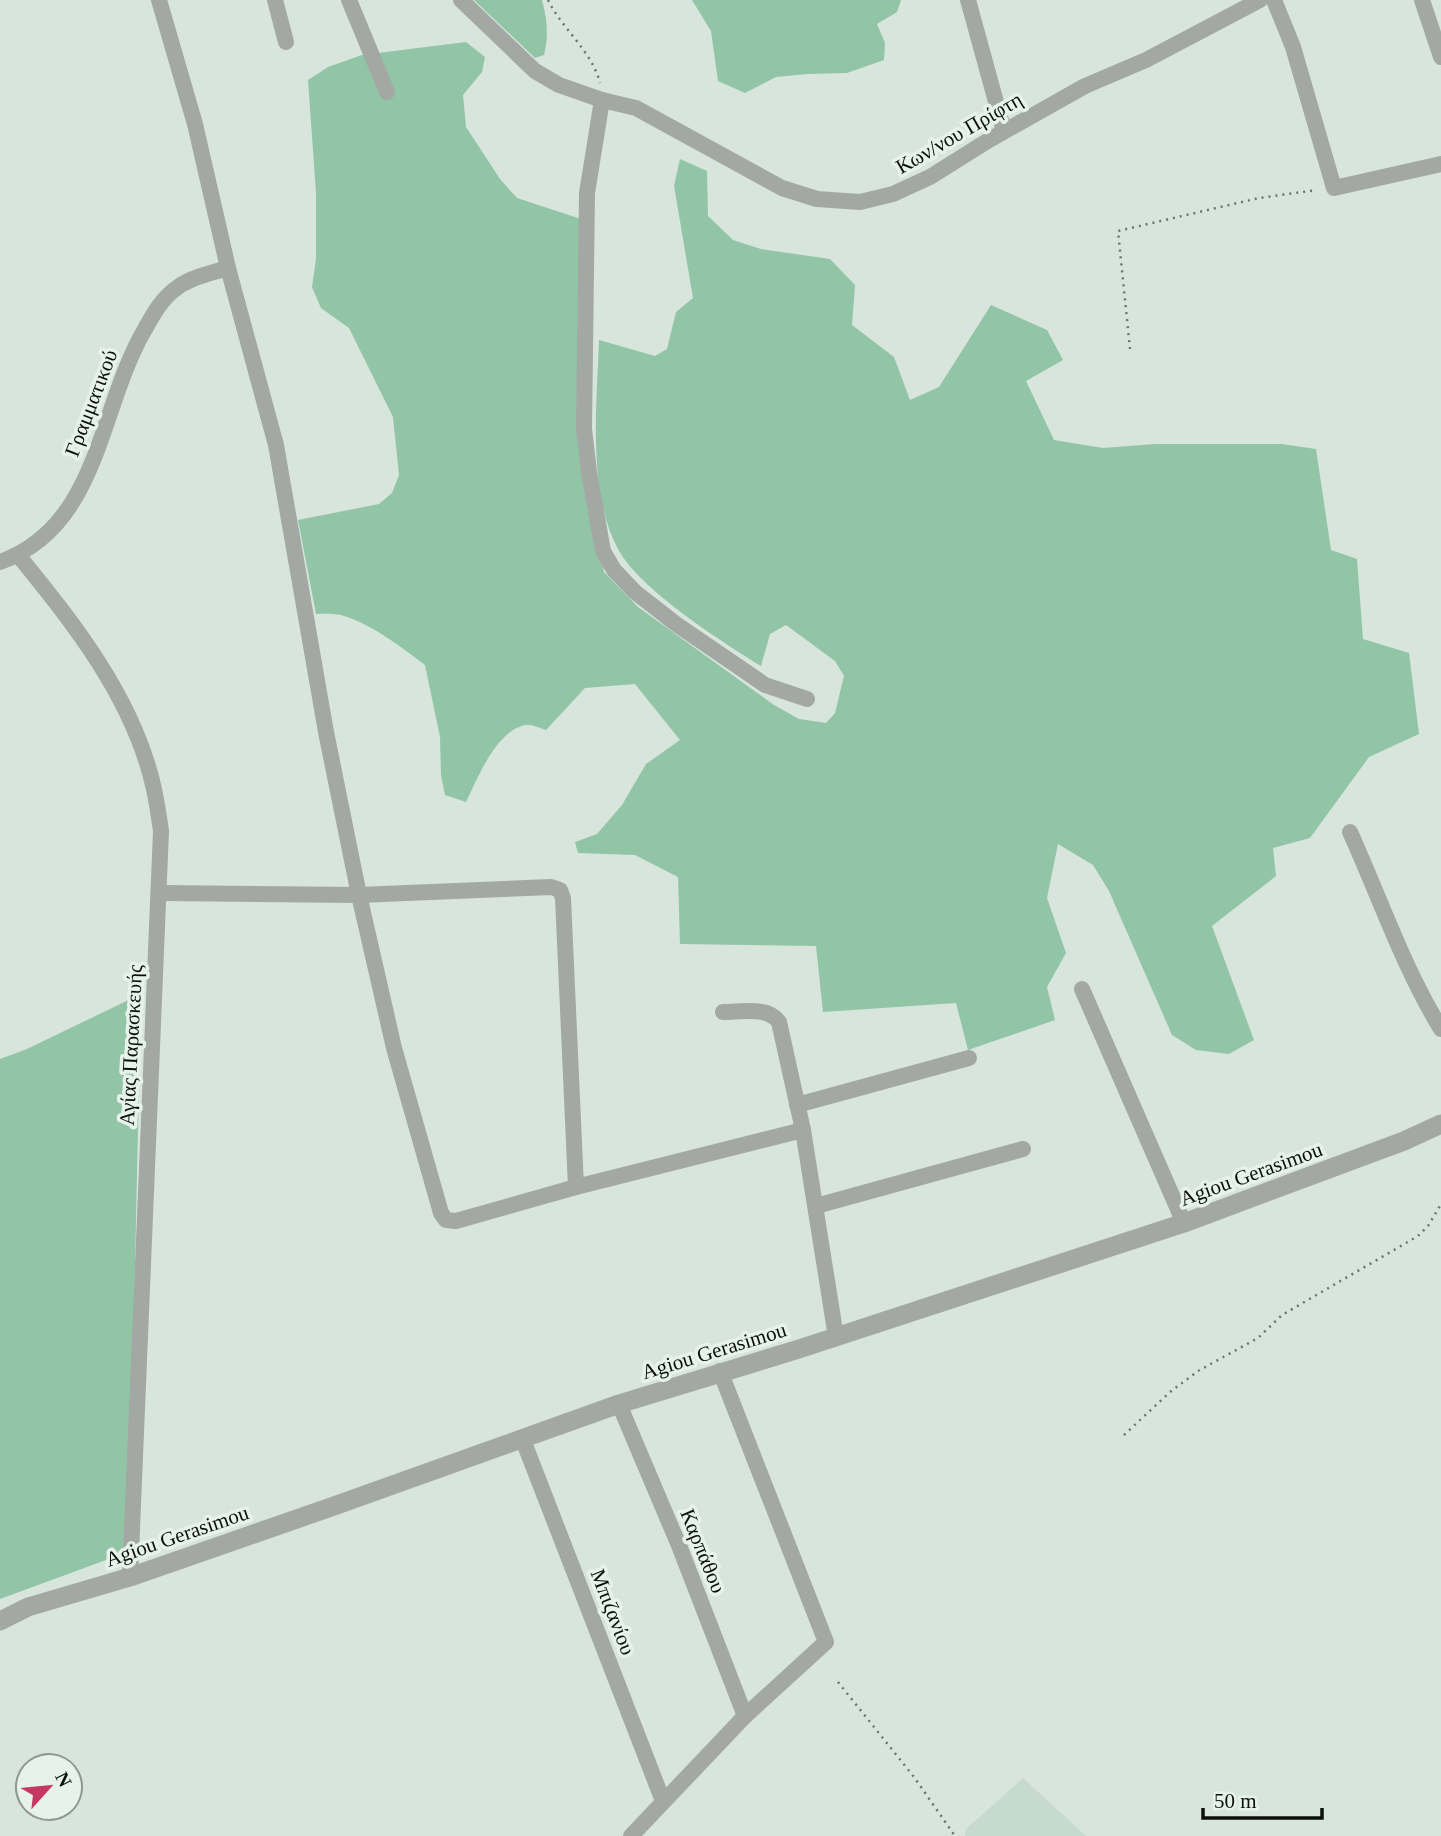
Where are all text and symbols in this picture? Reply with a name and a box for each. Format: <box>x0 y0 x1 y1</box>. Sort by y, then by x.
street label: Κων/νου Πρίφτη <box>891 87 1027 179</box>
street label: Γραμματικού <box>60 346 122 460</box>
street label: Αγίας Παρασκευής <box>115 963 147 1126</box>
street label: Agiou Gerasimou <box>1176 1137 1326 1211</box>
street label: Agiou Gerasimou <box>639 1317 790 1384</box>
street label: Agiou Gerasimou <box>102 1500 252 1572</box>
street label: Καρπάθου <box>675 1506 731 1596</box>
street label: Μπιζανίου <box>586 1566 640 1658</box>
north arrow <box>14 1752 84 1822</box>
text: N <box>51 1769 76 1791</box>
scale bar <box>1203 1776 1322 1820</box>
text: 50 m <box>1214 1789 1257 1813</box>

